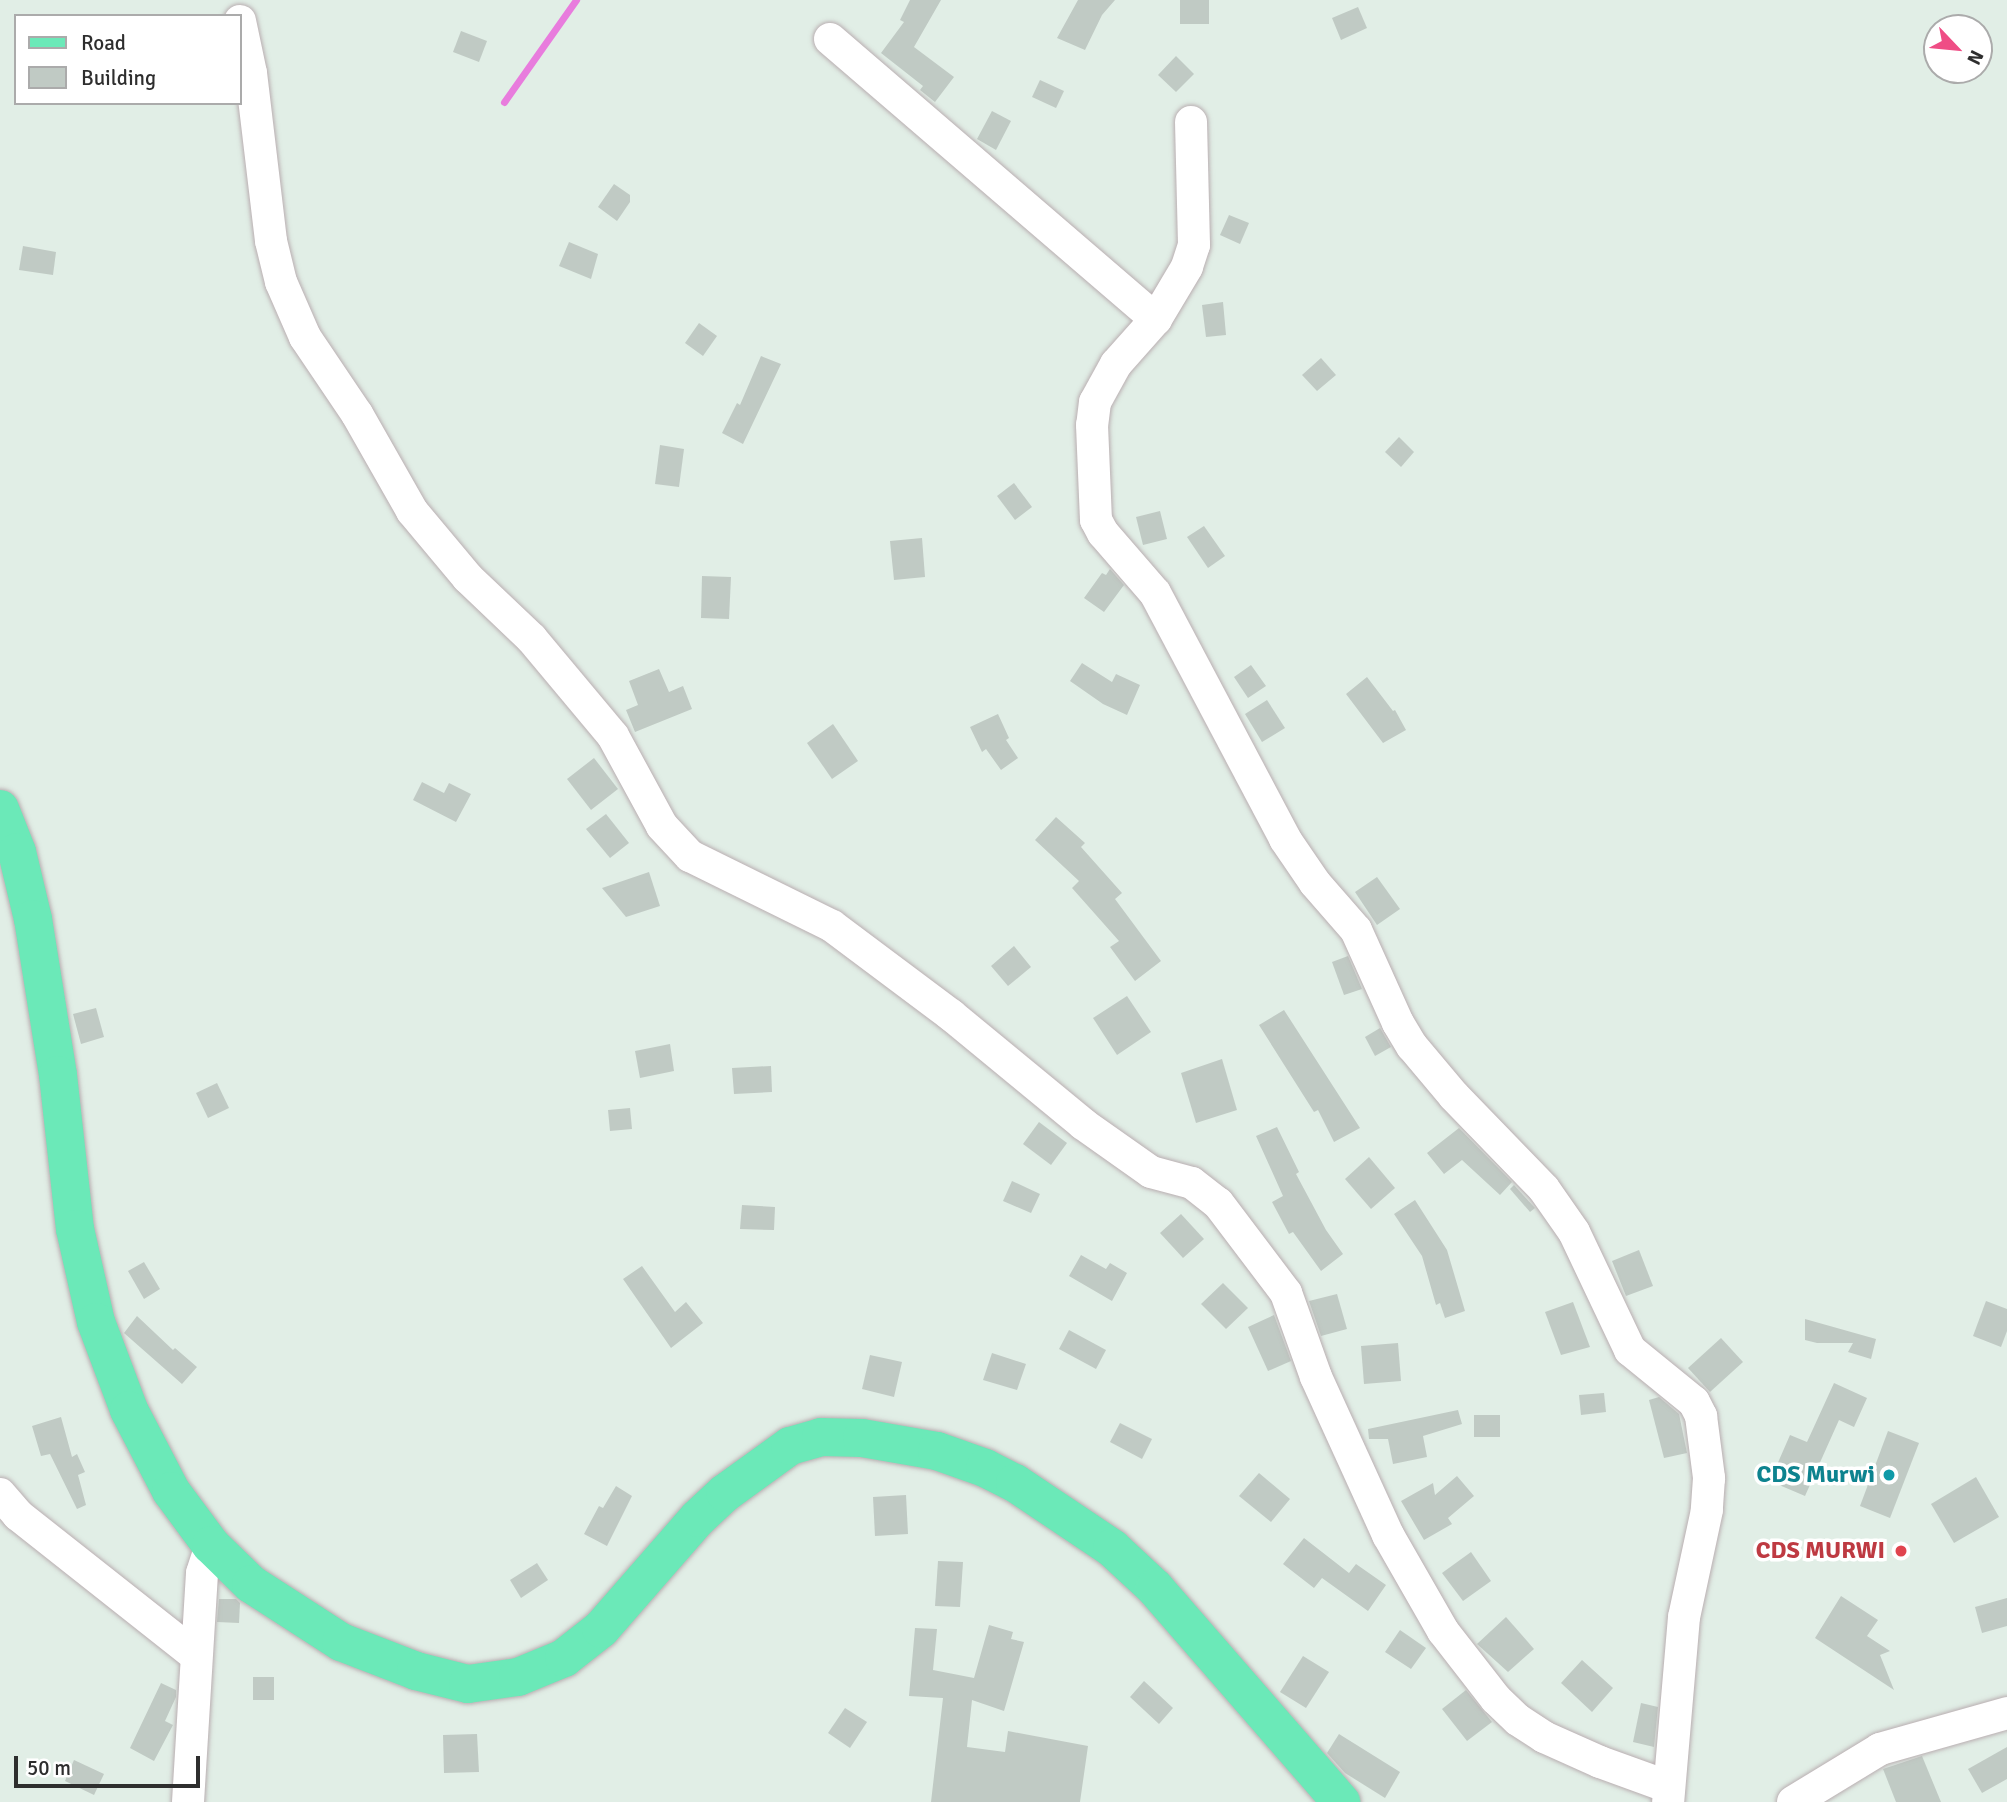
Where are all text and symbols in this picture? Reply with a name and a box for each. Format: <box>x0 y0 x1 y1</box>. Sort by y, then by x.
legend <box>14 14 242 105</box>
north arrow <box>1923 14 1993 84</box>
text: Road <box>81 30 126 56</box>
text: N <box>1961 46 1989 69</box>
text: Building <box>81 65 156 91</box>
place label: CDS Murwi <box>1757 1461 1875 1489</box>
marker: CDS Murwi <box>1881 1467 1897 1483</box>
place label: CDS MURWI <box>1756 1537 1885 1565</box>
marker: CDS MURWI <box>1891 1541 1911 1561</box>
scale bar <box>18 1742 203 1786</box>
text: 50 m <box>27 1755 71 1781</box>

